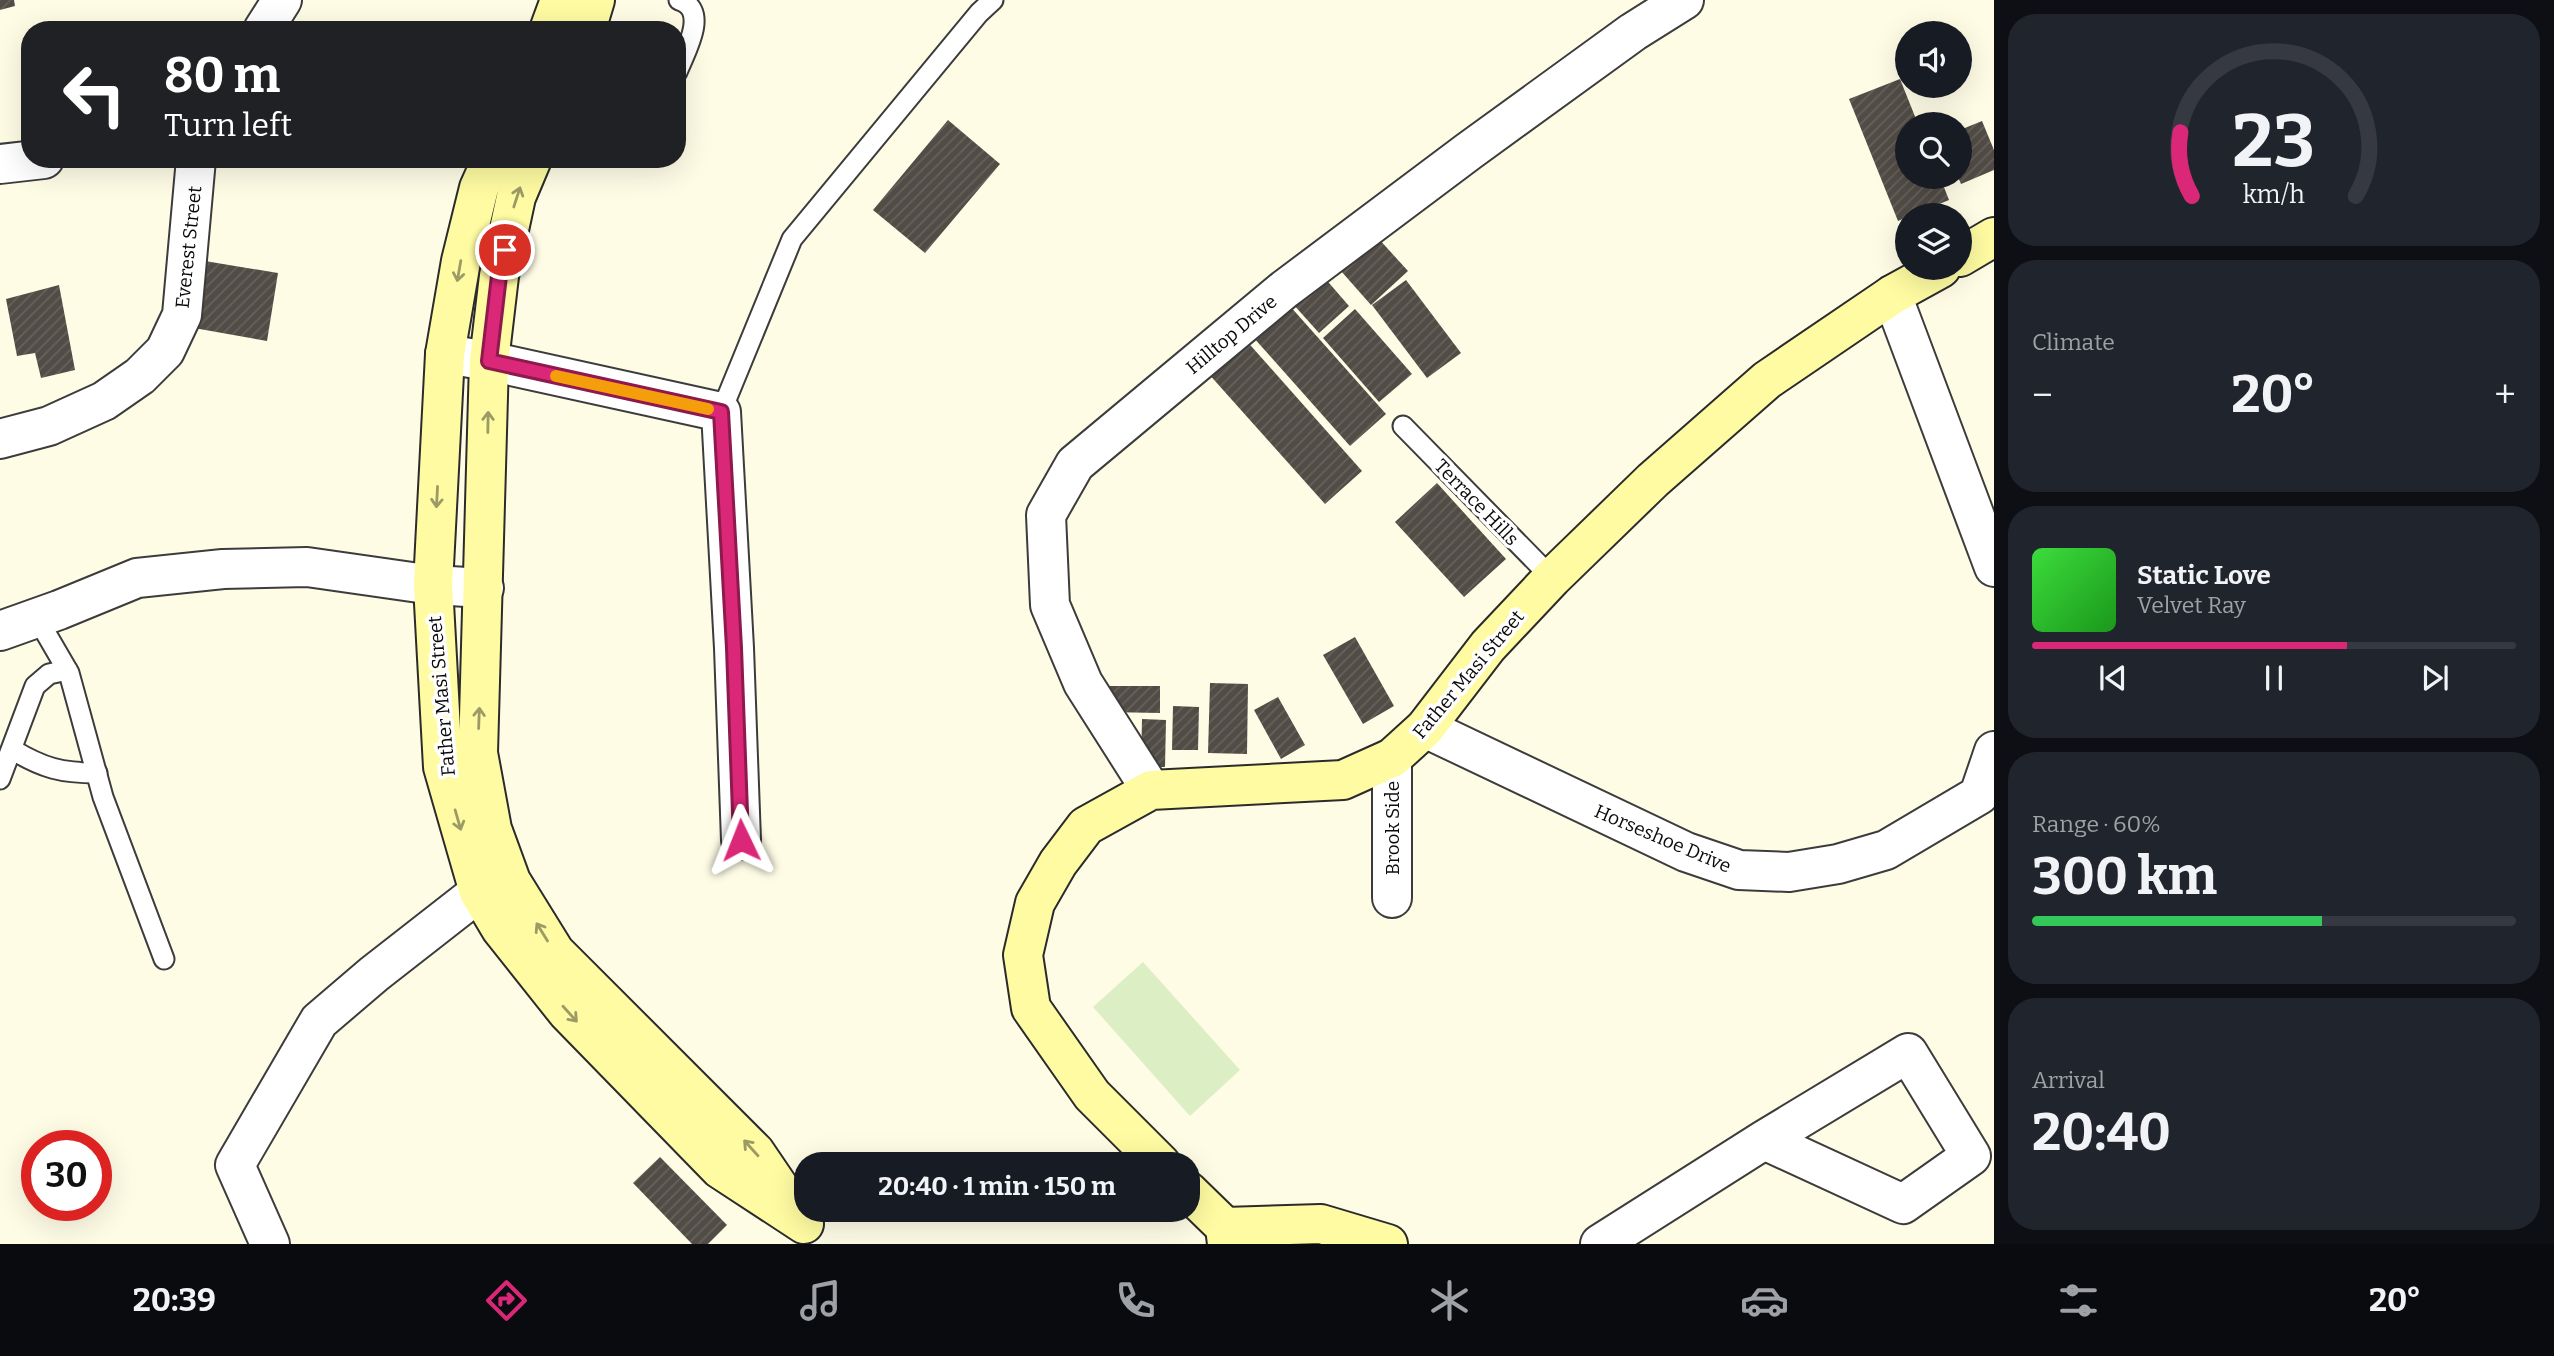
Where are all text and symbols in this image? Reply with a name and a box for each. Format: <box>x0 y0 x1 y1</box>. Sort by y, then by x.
map controls <box>1895 21 1972 280</box>
button: sound <box>1895 21 1972 98</box>
text: 80 m <box>164 46 280 105</box>
icon: left <box>49 49 140 140</box>
text: 23 <box>2233 98 2315 185</box>
text: Turn left <box>164 106 292 144</box>
button: search <box>1895 112 1972 189</box>
text: km/h <box>2243 180 2305 210</box>
street label: Everest Street <box>171 185 206 309</box>
one-way arrow <box>511 186 524 208</box>
button: layers <box>1895 203 1972 280</box>
pin <box>475 220 535 280</box>
icon: arrive <box>486 231 524 269</box>
one-way arrow <box>452 259 465 282</box>
street label: Hilltop Drive <box>1181 290 1281 379</box>
text: Climate <box>2032 328 2115 356</box>
text: 20° <box>2231 363 2316 426</box>
text: − <box>2032 372 2053 418</box>
text: + <box>2494 372 2516 418</box>
one-way arrow <box>481 410 495 433</box>
street label: Terrace Hills <box>1430 454 1524 550</box>
one-way arrow <box>431 486 444 509</box>
text: Static Love <box>2137 560 2271 591</box>
text: Velvet Ray <box>2137 591 2246 619</box>
street label: Father Masi Street <box>1408 605 1529 743</box>
street label: Father Masi Street <box>423 615 460 777</box>
icon: previous <box>2094 659 2132 697</box>
icon: pause <box>2255 659 2293 697</box>
icon: next <box>2416 659 2454 697</box>
one-way arrow <box>473 707 486 730</box>
street label: Brook Side <box>1381 781 1404 875</box>
street label: Horseshoe Drive <box>1591 799 1735 878</box>
position arrow <box>704 803 778 877</box>
one-way arrow <box>452 809 465 831</box>
text: Range · 60% <box>2032 810 2161 838</box>
text: 300 km <box>2032 845 2217 908</box>
one-way arrow <box>535 923 550 942</box>
one-way arrow <box>562 1005 578 1023</box>
text: Arrival <box>2032 1066 2105 1094</box>
text: 20:40 <box>2032 1101 2171 1164</box>
speed limit sign: 30 <box>21 1130 112 1221</box>
one-way arrow <box>743 1139 759 1157</box>
text: 20:40 · 1 min · 150 m <box>878 1171 1116 1202</box>
icon: directions <box>482 1276 531 1325</box>
icon: music <box>796 1276 845 1325</box>
icon: phone <box>1111 1276 1160 1325</box>
icon: climate <box>1425 1276 1474 1325</box>
icon: car <box>1740 1276 1789 1325</box>
icon: filters <box>2054 1276 2103 1325</box>
text: 20:39 <box>133 1281 216 1319</box>
text: 20° <box>2369 1281 2421 1319</box>

